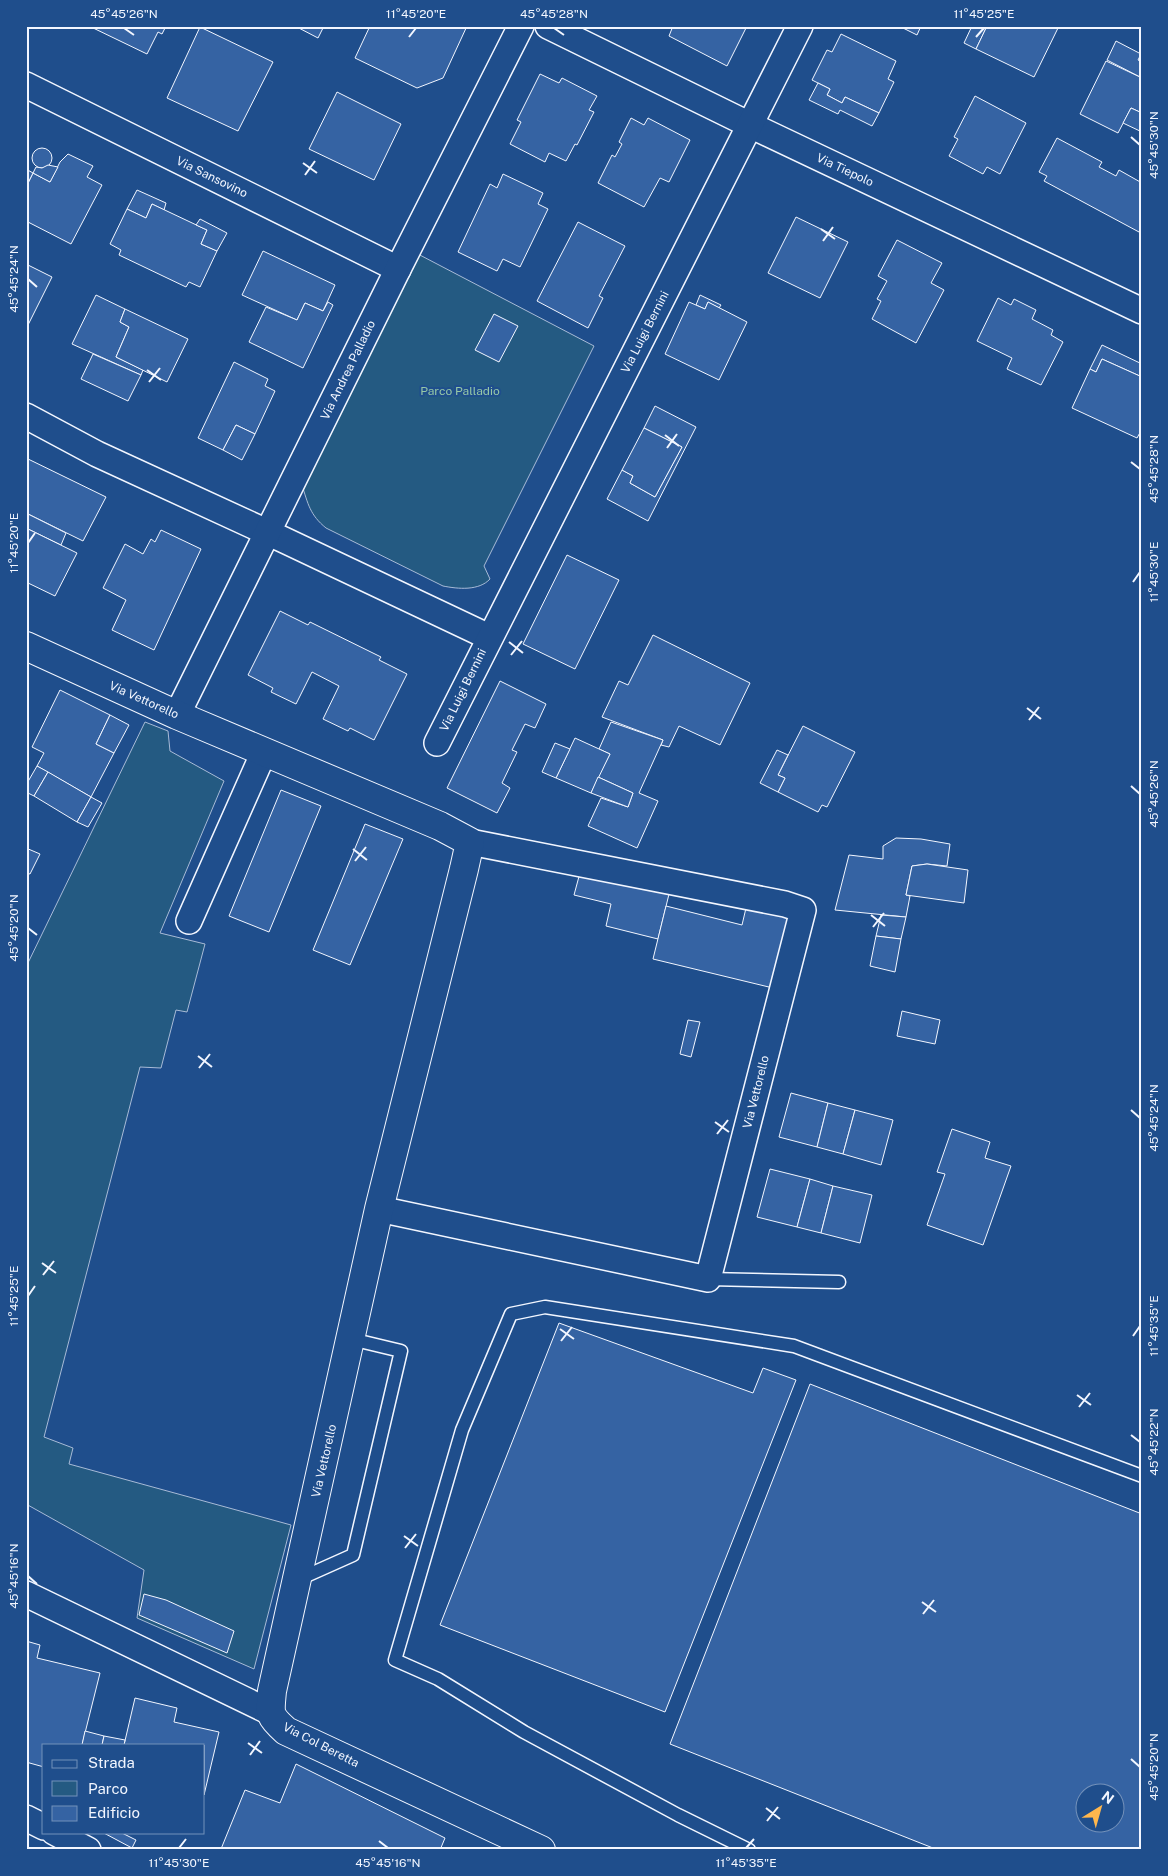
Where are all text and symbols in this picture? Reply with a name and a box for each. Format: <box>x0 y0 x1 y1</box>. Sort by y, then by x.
text: 45°45'26"N <box>90 7 158 21</box>
text: 11°45'20"E <box>386 7 446 21</box>
text: 45°45'28"N <box>520 7 588 21</box>
text: 11°45'25"E <box>954 7 1014 21</box>
text: 45°45'30"N <box>1147 111 1161 179</box>
street label: Via Tiepolo <box>814 151 876 189</box>
street label: Via Sansovino <box>174 154 250 200</box>
text: 45°45'24"N <box>7 245 21 313</box>
street label: Via Luigi Bernini <box>618 289 672 375</box>
street label: Via Andrea Palladio <box>318 318 378 422</box>
park label: Parco Palladio <box>420 384 500 398</box>
text: 45°45'28"N <box>1147 435 1161 503</box>
text: 11°45'20"E <box>7 513 21 573</box>
text: 11°45'30"E <box>1147 542 1161 602</box>
street label: Via Luigi Bernini <box>437 646 489 734</box>
street label: Via Vettorello <box>107 678 181 722</box>
text: 45°45'26"N <box>1147 760 1161 828</box>
text: 45°45'20"N <box>7 894 21 962</box>
street label: Via Vettorello <box>740 1054 772 1130</box>
text: 45°45'24"N <box>1147 1084 1161 1152</box>
text: 11°45'25"E <box>7 1266 21 1326</box>
text: 11°45'35"E <box>1147 1295 1161 1357</box>
text: 45°45'22"N <box>1147 1408 1161 1476</box>
street label: Via Vettorello <box>309 1423 339 1499</box>
text: 45°45'16"N <box>7 1543 21 1609</box>
street label: Via Col Beretta <box>281 1720 361 1770</box>
text: 45°45'20"N <box>1147 1733 1161 1801</box>
legend <box>42 1744 205 1834</box>
text: Strada <box>88 1754 135 1771</box>
text: Parco <box>88 1780 128 1797</box>
north arrow <box>1076 1784 1126 1834</box>
text: N <box>1099 1788 1117 1807</box>
text: Edificio <box>88 1804 140 1821</box>
text: 11°45'30"E <box>149 1856 209 1870</box>
text: 45°45'16"N <box>355 1856 421 1870</box>
text: 11°45'35"E <box>715 1856 777 1870</box>

